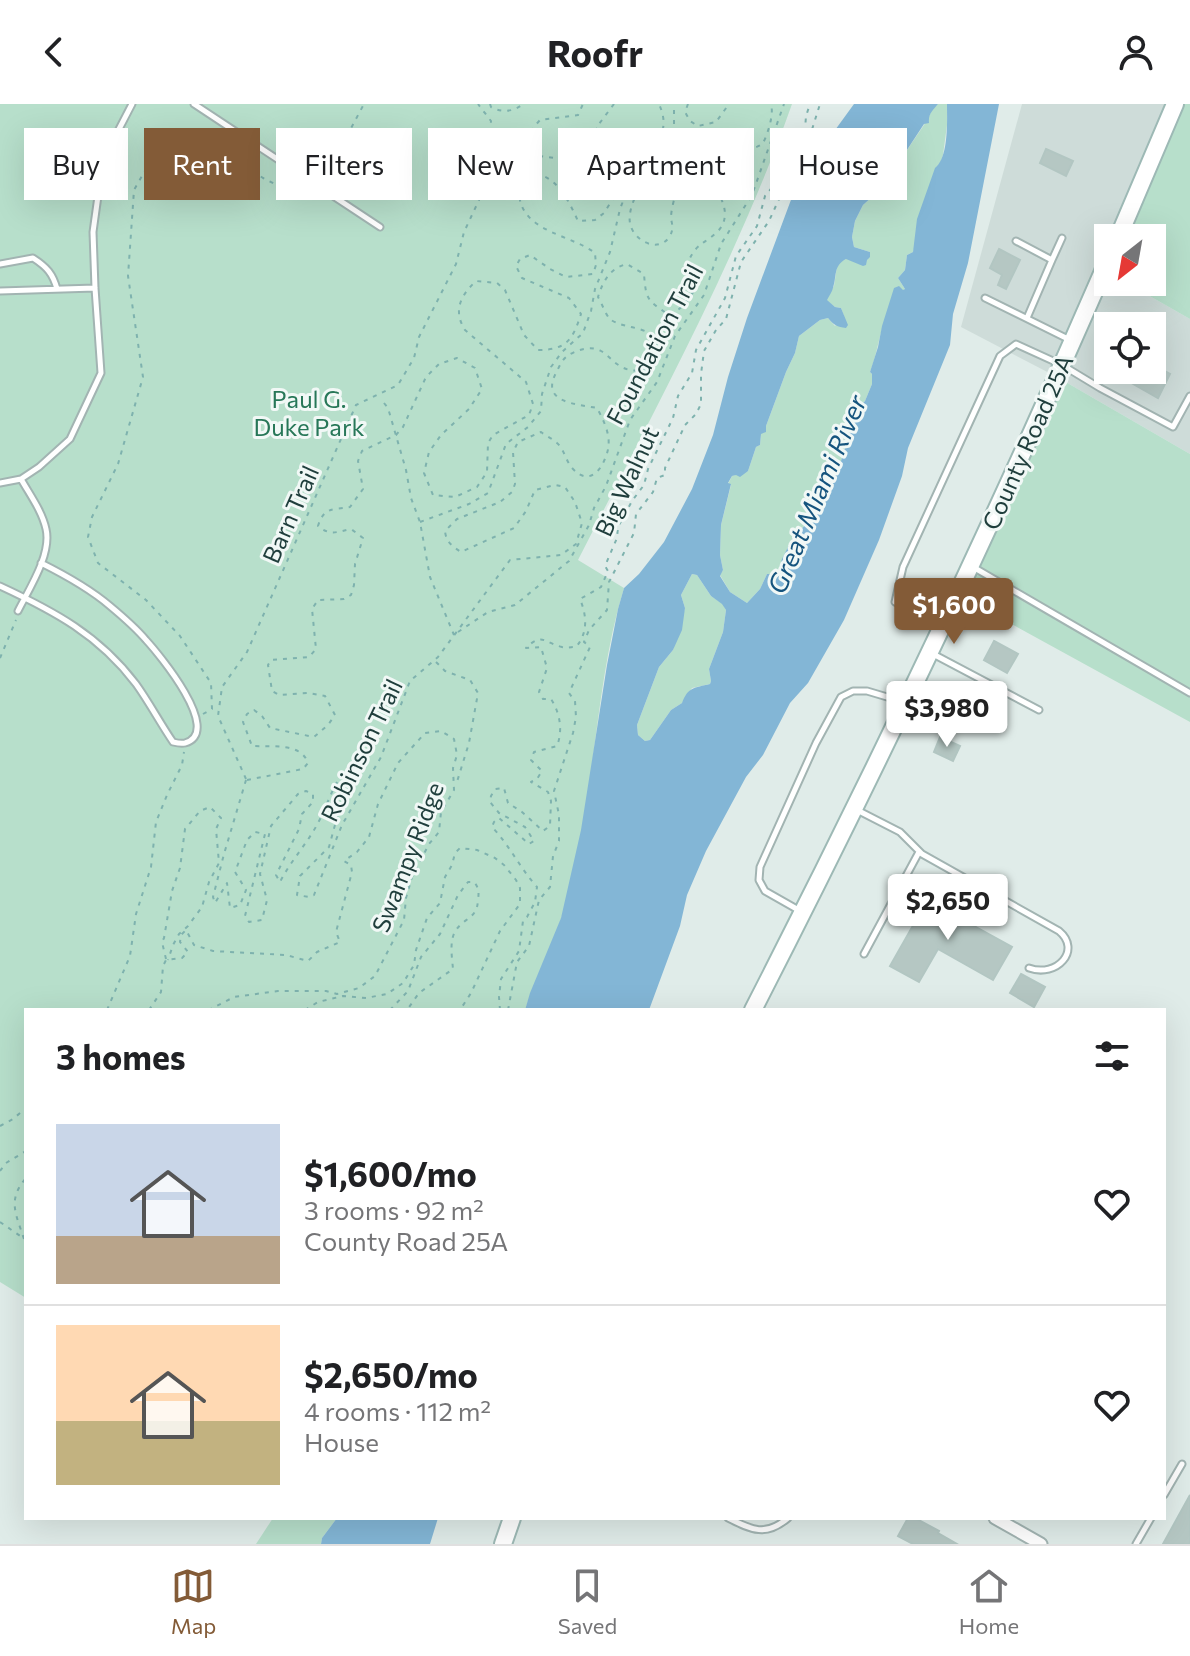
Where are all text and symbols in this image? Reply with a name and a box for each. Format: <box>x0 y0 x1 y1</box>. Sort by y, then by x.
icon: back <box>32 30 76 74</box>
text: Roofr <box>547 30 643 74</box>
icon: person <box>1114 30 1158 74</box>
chip: Buy <box>24 128 128 200</box>
chip: Rent <box>144 128 260 200</box>
chip: Filters <box>276 128 412 200</box>
chip: New <box>428 128 542 200</box>
chip: Apartment <box>558 128 754 200</box>
chip: House <box>770 128 907 200</box>
north arrow <box>1094 224 1166 296</box>
map controls <box>1094 224 1166 384</box>
street label: Foundation Trail <box>600 259 708 429</box>
button: locate <box>1094 312 1166 384</box>
street label: County Road 25A <box>975 350 1079 534</box>
park label: Paul G. Duke Park <box>253 384 365 441</box>
water label: Great Miami River <box>760 389 872 598</box>
street label: Big Walnut <box>588 421 664 541</box>
street label: Barn Trail <box>256 461 324 567</box>
pin: $1,600 <box>889 578 1019 646</box>
text: $1,600 <box>912 588 996 619</box>
street label: Robinson Trail <box>314 674 408 826</box>
pin: $3,980 <box>882 681 1012 749</box>
text: $3,980 <box>904 691 990 722</box>
street label: Swampy Ridge <box>365 778 449 936</box>
pin: $2,650 <box>883 874 1013 942</box>
text: $2,650 <box>906 884 990 915</box>
icon: filters <box>1090 1034 1134 1078</box>
text: 3 homes <box>56 1035 186 1077</box>
text: $1,600/mo <box>304 1152 477 1194</box>
icon: home <box>120 1156 216 1252</box>
icon: heart <box>1090 1182 1134 1226</box>
text: 3 rooms · 92 m² <box>304 1194 484 1225</box>
text: County Road 25A <box>304 1225 508 1256</box>
text: $2,650/mo <box>304 1353 478 1395</box>
icon: home <box>120 1357 216 1453</box>
icon: heart <box>1090 1383 1134 1427</box>
text: 4 rooms · 112 m² <box>304 1395 491 1426</box>
text: House <box>304 1426 379 1457</box>
tab: Map <box>171 1564 216 1639</box>
tab: Saved <box>558 1564 617 1639</box>
tab: Home <box>959 1564 1019 1639</box>

